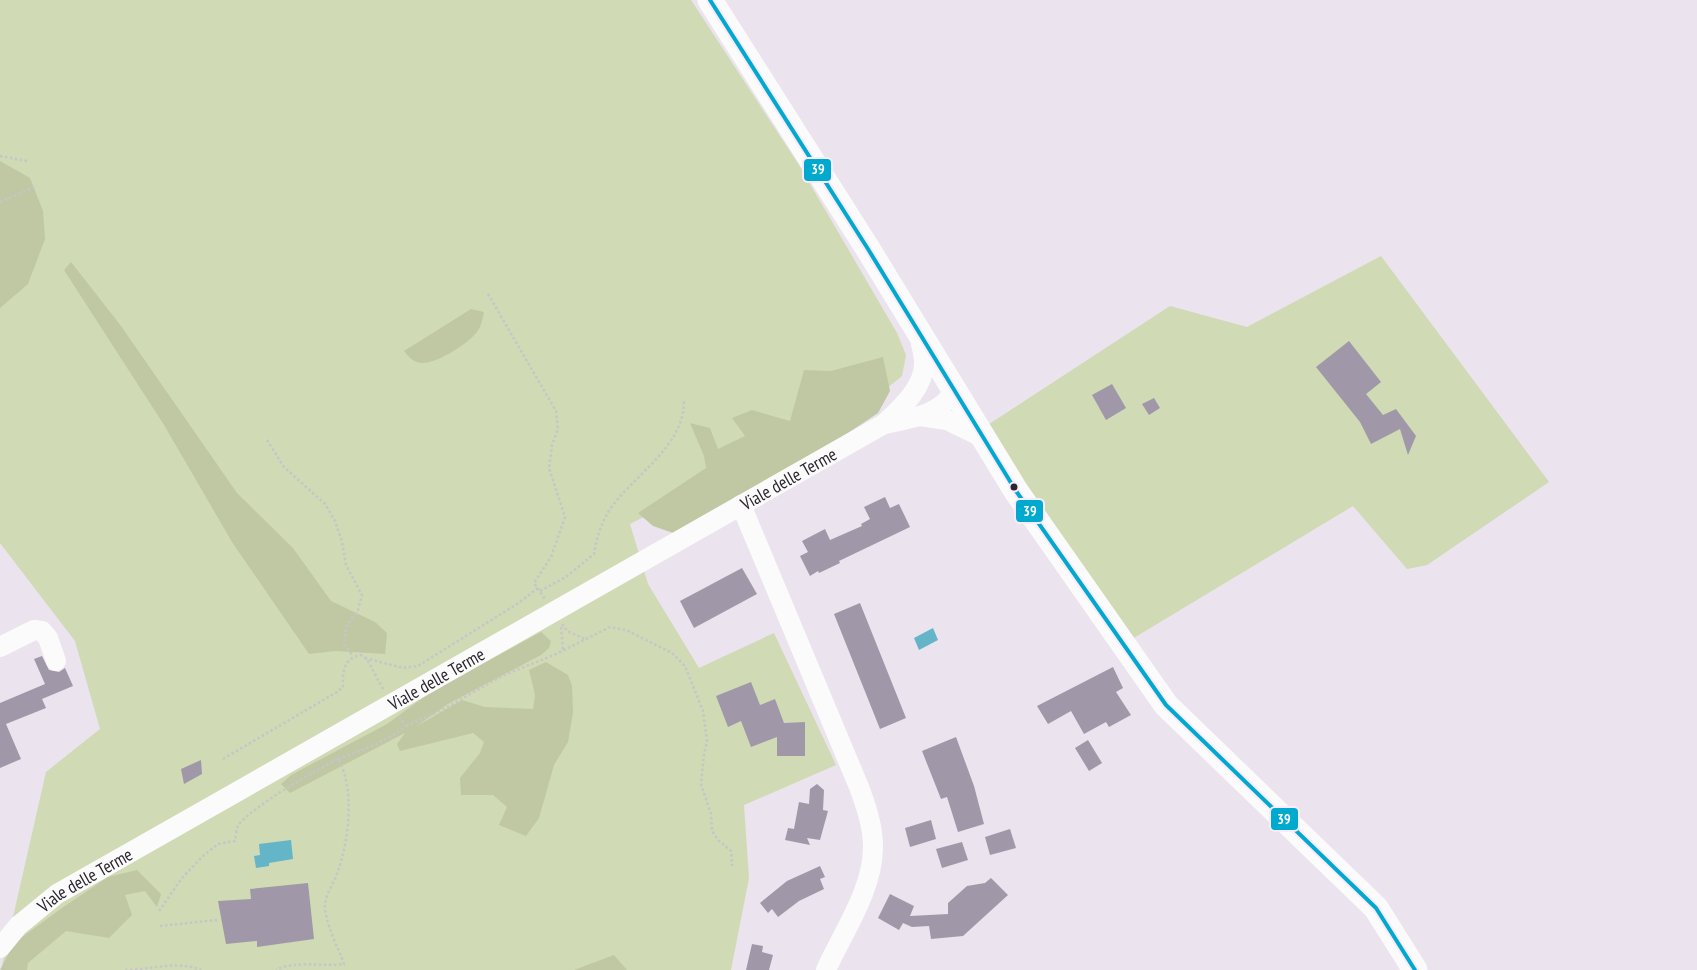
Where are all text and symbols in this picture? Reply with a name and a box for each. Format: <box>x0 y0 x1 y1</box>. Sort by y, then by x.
line badge: 39 <box>803 158 832 182</box>
text: 39 <box>811 160 825 178</box>
street label: Viale delle Terme <box>735 442 841 515</box>
unlabelled marker <box>1009 482 1019 492</box>
line badge: 39 <box>1015 499 1044 523</box>
text: 39 <box>1023 502 1037 520</box>
street label: Viale delle Terme <box>383 642 488 715</box>
line badge: 39 <box>1270 807 1299 831</box>
text: 39 <box>1277 810 1291 828</box>
street label: Viale delle Terme <box>32 842 136 918</box>

